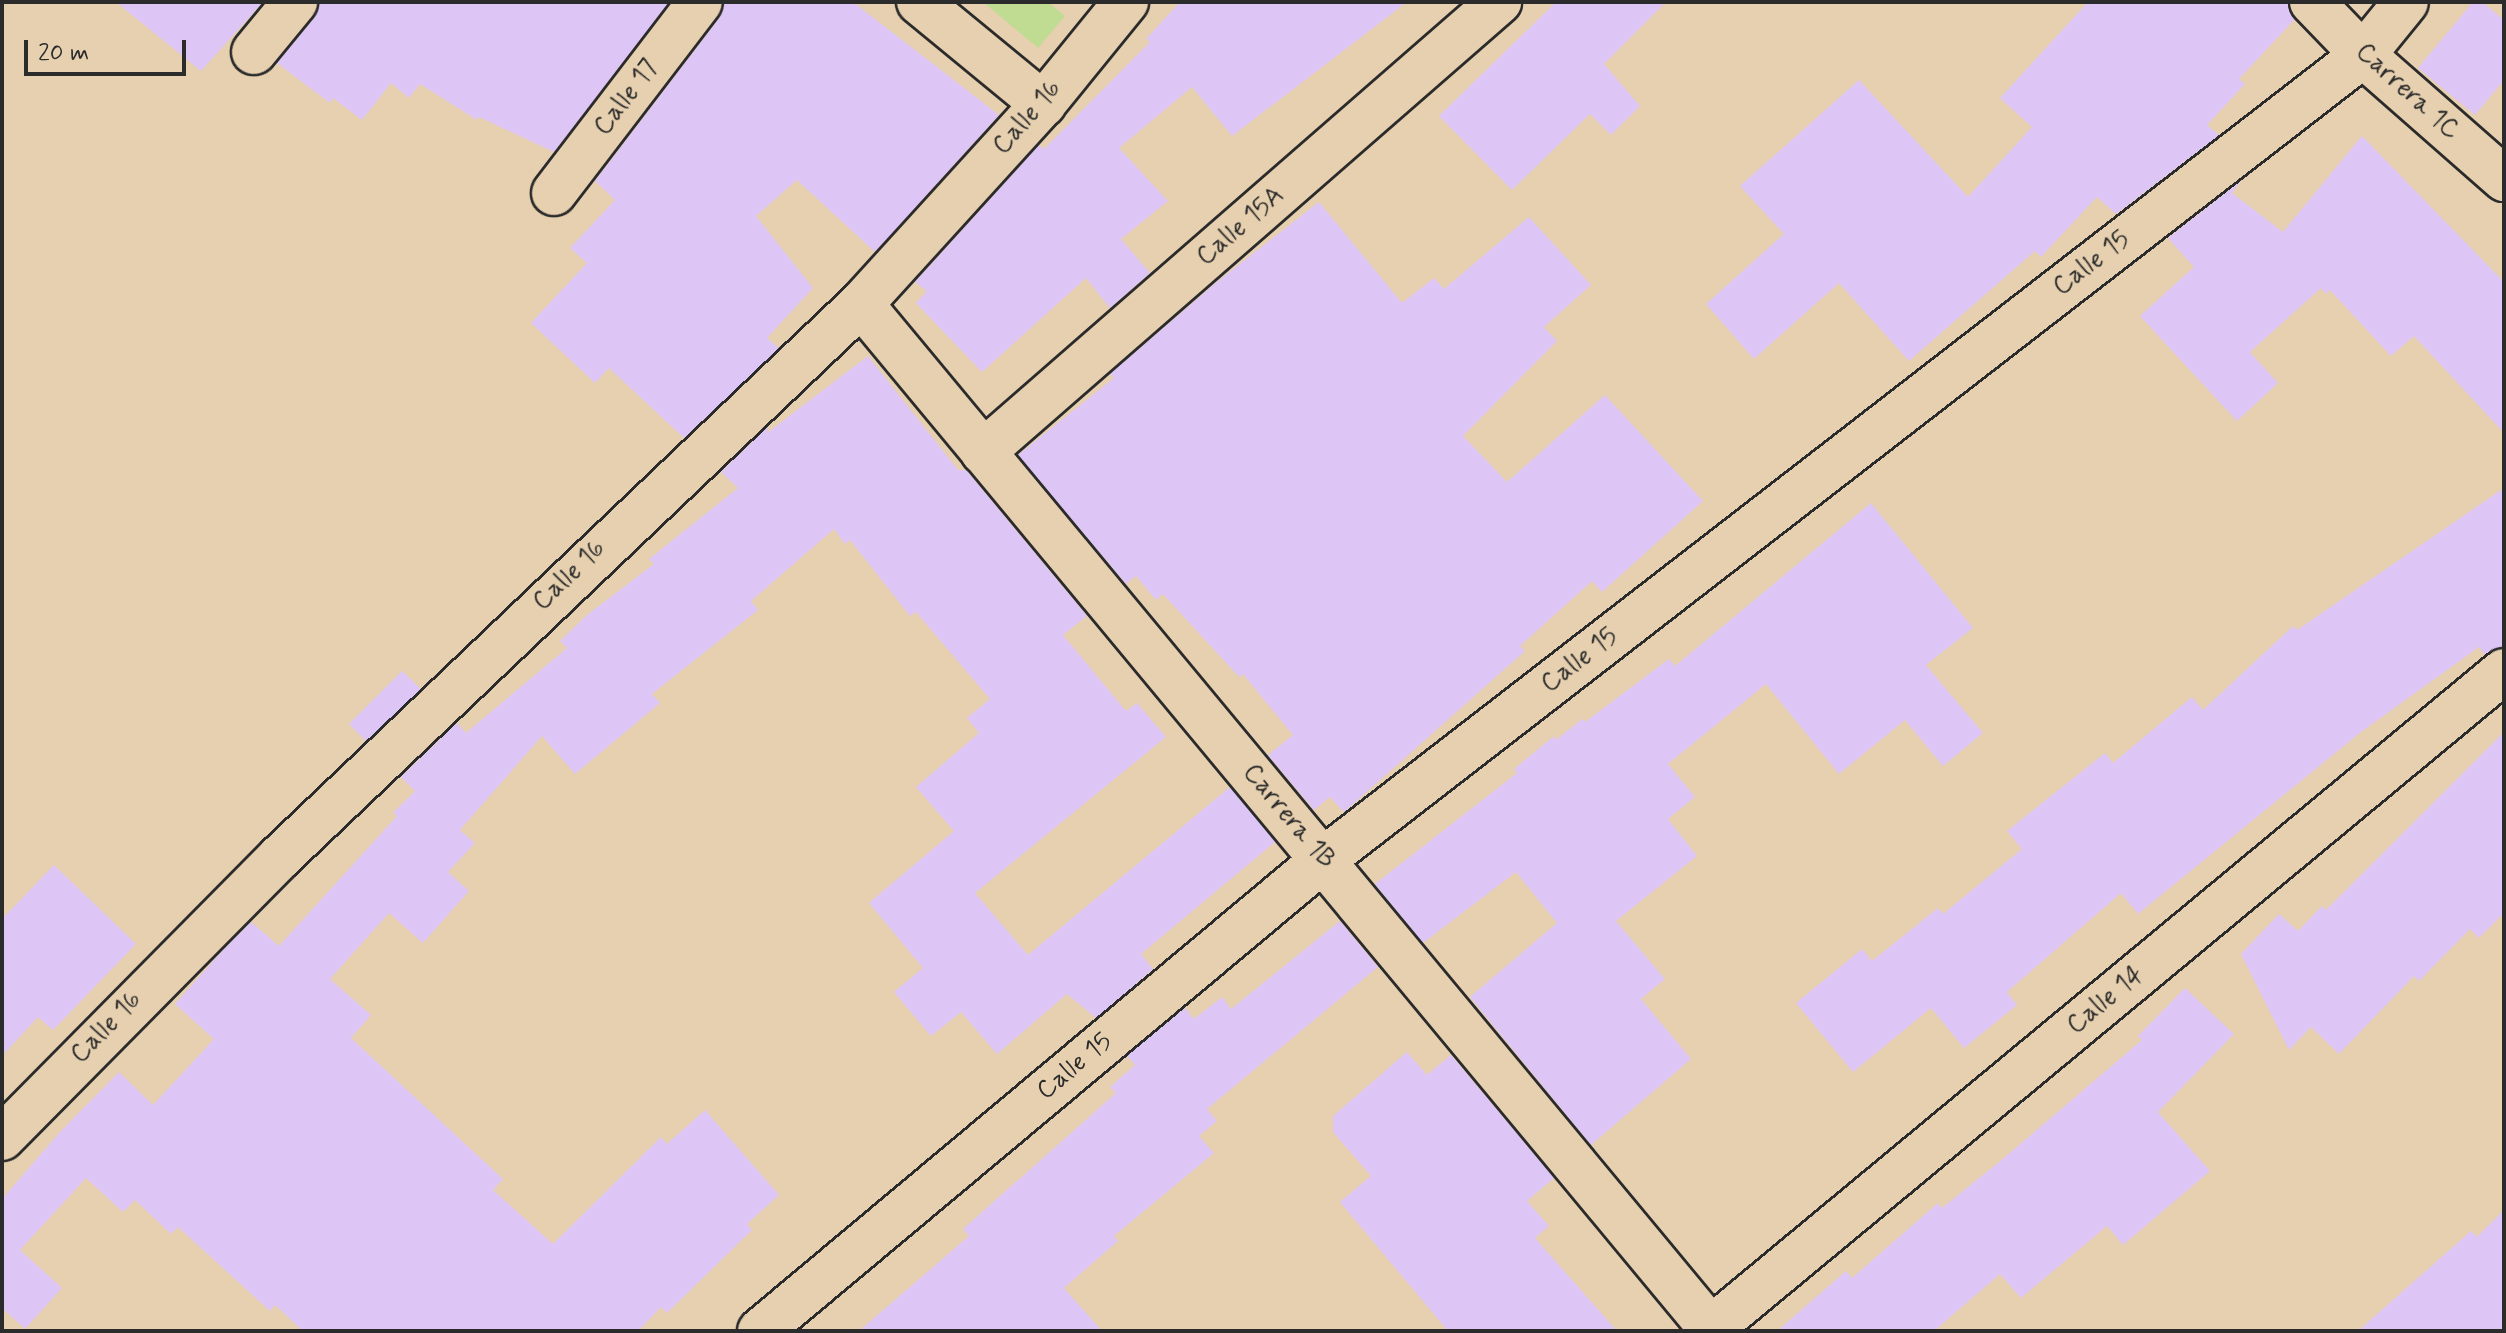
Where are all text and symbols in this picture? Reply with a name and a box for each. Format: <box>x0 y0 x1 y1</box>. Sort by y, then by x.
scale bar <box>28 24 190 74</box>
street label: Carrera 1C <box>2348 37 2466 147</box>
text: 20 m <box>38 38 89 69</box>
street label: Calle 17 <box>588 54 666 142</box>
street label: Calle 16 <box>987 74 1069 162</box>
street label: Calle 15A <box>1191 181 1291 273</box>
street label: Calle 15 <box>2048 224 2136 304</box>
street label: Calle 16 <box>527 534 613 618</box>
street label: Calle 15 <box>1536 621 1624 701</box>
street label: Carrera 1B <box>1235 758 1341 876</box>
street label: Calle 14 <box>2061 960 2151 1042</box>
street label: Calle 16 <box>65 985 149 1071</box>
street label: Calle 15 <box>1031 1027 1119 1107</box>

